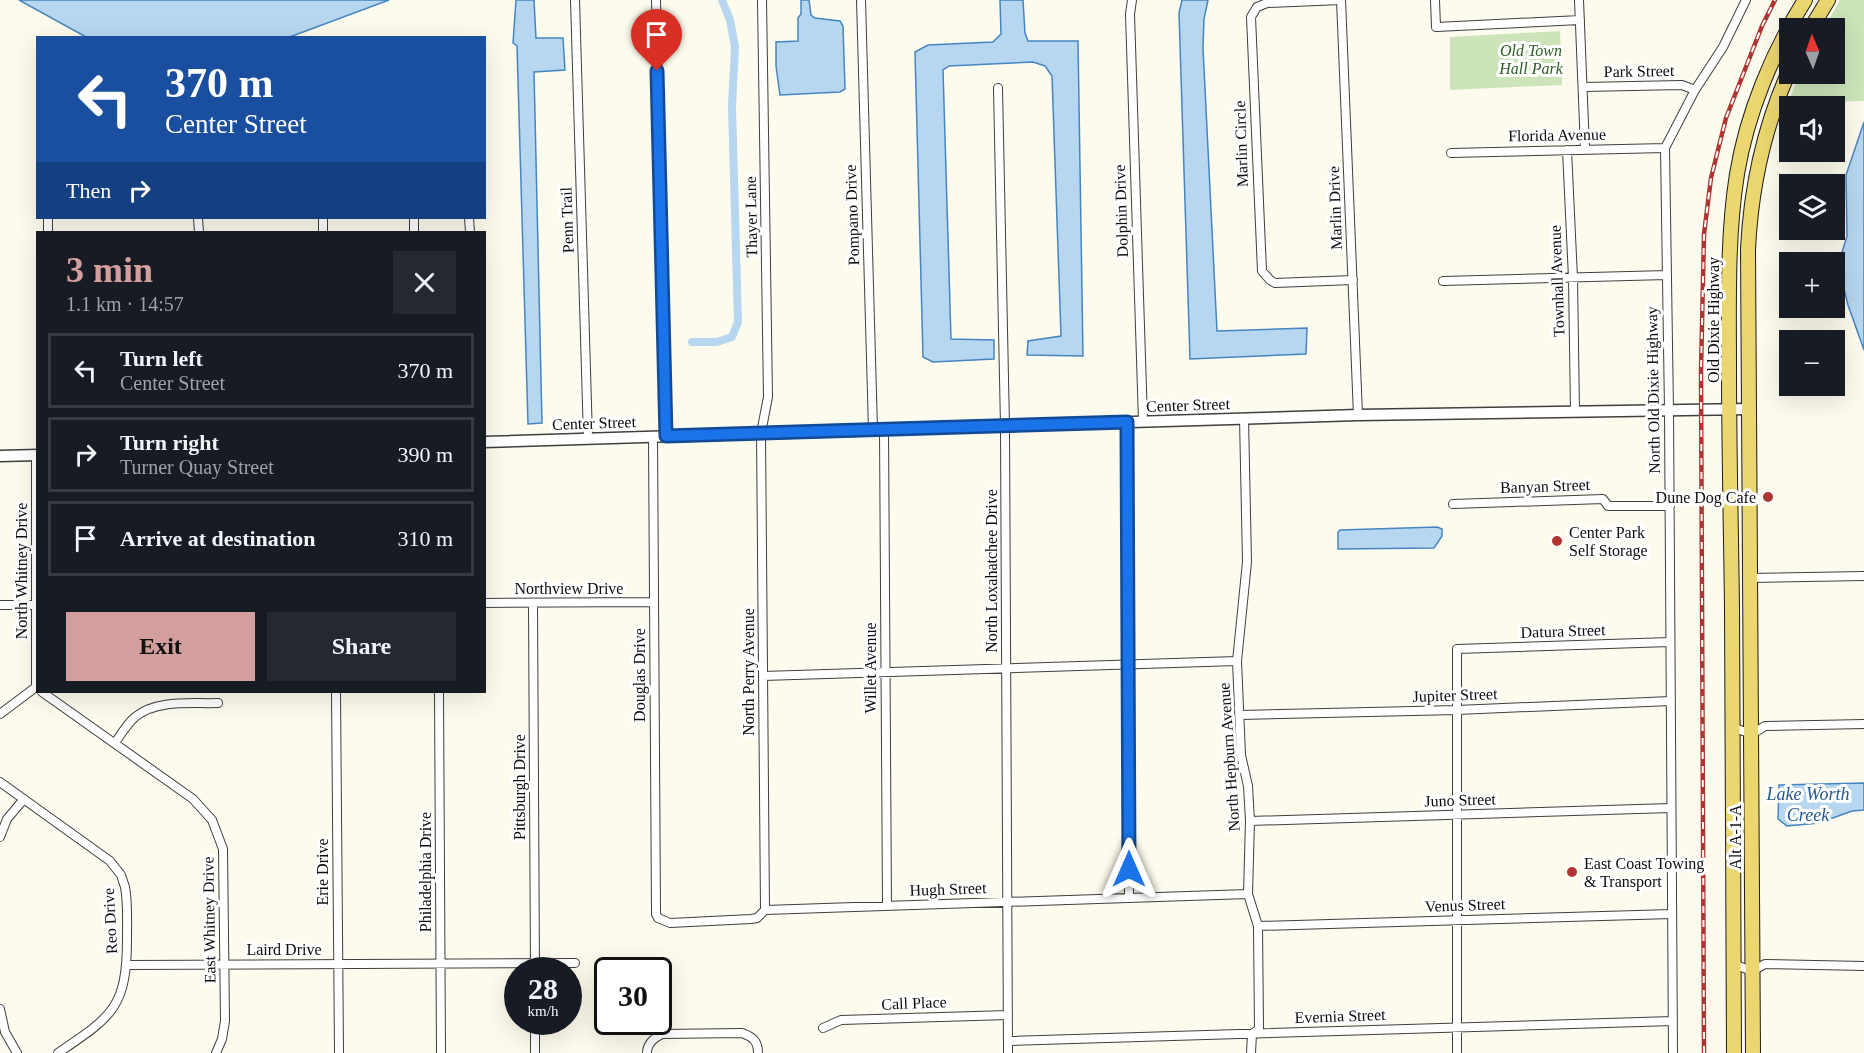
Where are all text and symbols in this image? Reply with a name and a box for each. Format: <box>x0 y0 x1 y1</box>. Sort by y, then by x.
pin <box>631 9 682 71</box>
icon: arrive <box>640 18 673 51</box>
north arrow <box>1779 18 1845 84</box>
map controls <box>1779 18 1845 396</box>
park label: Old Town Hall Park <box>1498 42 1564 77</box>
icon: left <box>66 60 144 138</box>
text: 370 m <box>165 60 274 106</box>
street label: Park Street <box>1604 62 1675 80</box>
button: sound <box>1779 96 1845 162</box>
street label: Marlin Circle <box>1231 100 1251 188</box>
text: Center Street <box>165 109 307 139</box>
street label: Florida Avenue <box>1508 126 1606 144</box>
street label: Pompano Drive <box>842 164 863 266</box>
street label: Dolphin Drive <box>1111 164 1132 258</box>
street label: Marlin Drive <box>1325 166 1345 250</box>
icon: right <box>123 174 156 207</box>
button: layers <box>1779 174 1845 240</box>
street label: Thayer Lane <box>742 176 761 258</box>
text: Then <box>66 178 111 203</box>
street label: Penn Trail <box>557 186 577 253</box>
street label: Townhall Avenue <box>1547 225 1567 337</box>
text: 3 min <box>66 250 153 290</box>
button: close <box>393 251 456 314</box>
button: + <box>1779 252 1845 318</box>
street label: Old Dixie Highway <box>1705 257 1723 383</box>
text: 1.1 km · 14:57 <box>66 293 184 315</box>
street label: North Old Dixie Highway <box>1643 306 1664 474</box>
button: − <box>1779 330 1845 396</box>
text: Turn left <box>120 346 203 371</box>
icon: left <box>69 354 102 387</box>
text: 370 m <box>397 358 453 383</box>
text: Center Street <box>120 372 225 394</box>
street label: Center Street <box>1146 395 1231 415</box>
street label: Center Street <box>552 413 637 433</box>
text: Turn right <box>120 430 219 455</box>
icon: right <box>69 438 102 471</box>
text: 390 m <box>397 442 453 467</box>
text: Turner Quay Street <box>120 456 274 478</box>
street label: Banyan Street <box>1500 476 1591 497</box>
street label: North Loxahatchee Drive <box>983 489 1000 653</box>
place label: Dune Dog Cafe <box>1656 489 1756 507</box>
marker: Dune Dog Cafe <box>1761 490 1775 504</box>
street label: North Whitney Drive <box>13 503 31 639</box>
icon: arrive <box>69 522 102 555</box>
place label: Center Park Self Storage <box>1569 524 1648 560</box>
text: Arrive at destination <box>120 526 316 551</box>
text: 310 m <box>397 526 453 551</box>
marker: Center Park Self Storage <box>1550 534 1564 548</box>
street label: Northview Drive <box>515 580 623 597</box>
street label: North Perry Avenue <box>740 608 758 736</box>
button: Exit <box>66 612 255 681</box>
button: Share <box>267 612 456 681</box>
street label: Datura Street <box>1520 621 1606 641</box>
street label: Willet Avenue <box>862 622 879 714</box>
street label: Douglas Drive <box>631 628 649 722</box>
street label: North Hepburn Avenue <box>1215 682 1244 832</box>
street label: Jupiter Street <box>1412 685 1498 706</box>
street label: Pittsburgh Drive <box>511 734 529 840</box>
water label: Lake Worth Creek <box>1766 784 1849 825</box>
street label: Juno Street <box>1424 790 1497 810</box>
street label: Alt A-1-A <box>1727 804 1744 870</box>
street label: Philadelphia Drive <box>417 812 435 932</box>
position arrow <box>1097 837 1161 901</box>
street label: Erie Drive <box>314 838 331 906</box>
place label: East Coast Towing & Transport <box>1584 855 1704 891</box>
street label: East Whitney Drive <box>199 856 220 984</box>
marker: East Coast Towing & Transport <box>1565 865 1579 879</box>
street label: Hugh Street <box>909 879 987 900</box>
street label: Reo Drive <box>100 887 120 955</box>
street label: Venus Street <box>1425 895 1506 915</box>
street label: Laird Drive <box>246 941 322 958</box>
speed limit sign: 30 <box>594 957 672 1035</box>
text: 28 <box>528 972 558 1005</box>
street label: Call Place <box>881 993 947 1013</box>
text: km/h <box>528 1003 558 1019</box>
street label: Evernia Street <box>1294 1006 1386 1026</box>

